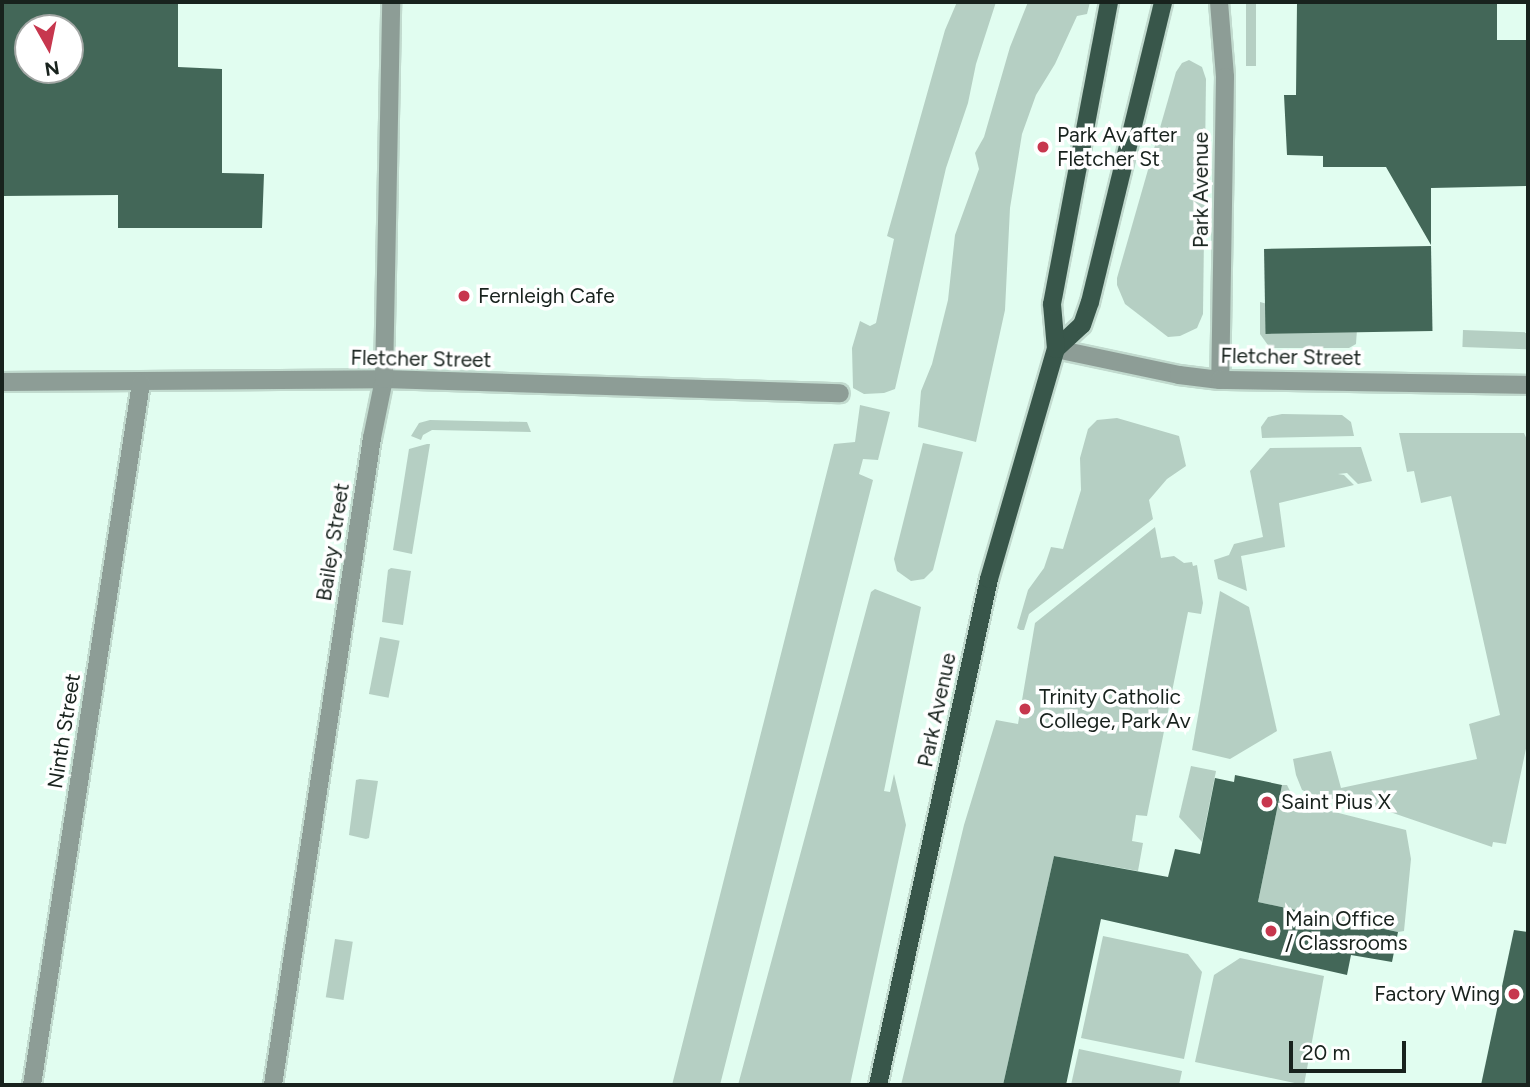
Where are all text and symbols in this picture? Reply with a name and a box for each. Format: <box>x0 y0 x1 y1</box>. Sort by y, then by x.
north arrow <box>14 14 84 84</box>
text: N <box>43 56 61 81</box>
place label: Park Av after Fletcher St <box>1057 122 1177 172</box>
street label: Park Avenue <box>1188 132 1214 248</box>
marker: Park Av after Fletcher St <box>1035 139 1051 155</box>
place label: Fernleigh Cafe <box>478 283 615 309</box>
marker: Fernleigh Cafe <box>456 288 472 304</box>
street label: Fletcher Street <box>1220 343 1362 371</box>
street label: Fletcher Street <box>350 345 492 373</box>
street label: Bailey Street <box>311 481 355 603</box>
street label: Park Avenue <box>913 651 961 769</box>
street label: Ninth Street <box>42 672 86 790</box>
place label: Trinity Catholic College, Park Av <box>1039 684 1191 734</box>
marker: Trinity Catholic College, Park Av <box>1017 701 1033 717</box>
place label: Saint Pius X <box>1281 789 1391 815</box>
marker: Saint Pius X <box>1259 794 1275 810</box>
place label: Main Office / Classrooms <box>1285 906 1408 956</box>
marker: Main Office / Classrooms <box>1263 923 1279 939</box>
place label: Factory Wing <box>1374 981 1500 1007</box>
marker: Factory Wing <box>1506 986 1522 1002</box>
scale bar <box>1292 1028 1409 1072</box>
text: 20 m <box>1302 1040 1350 1065</box>

